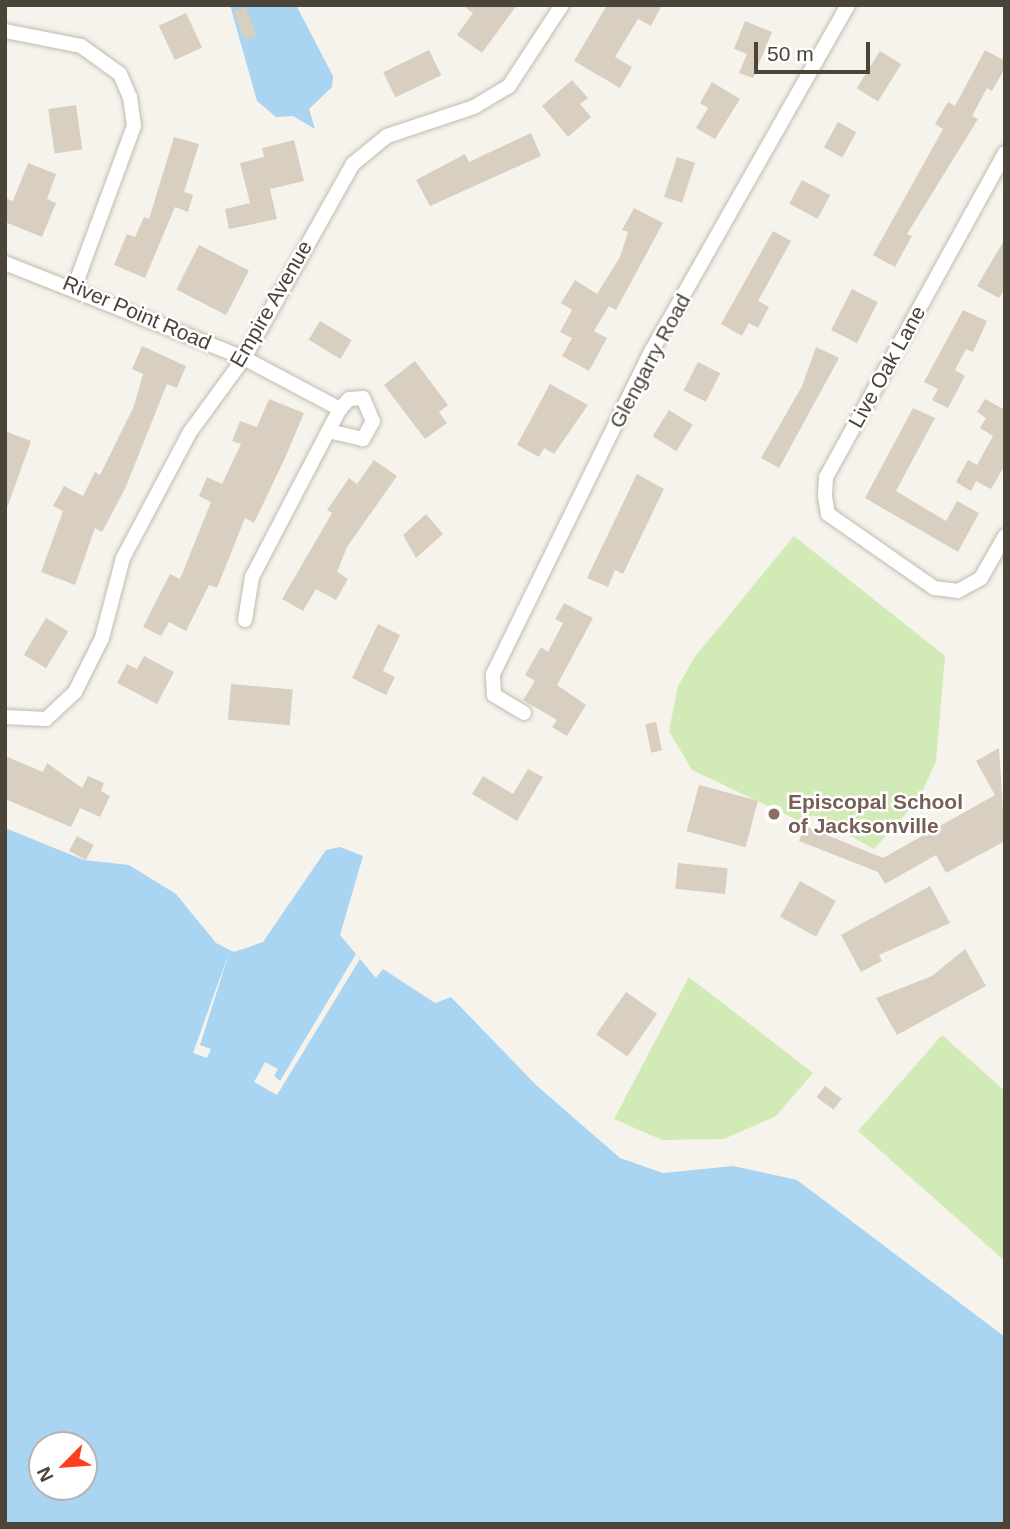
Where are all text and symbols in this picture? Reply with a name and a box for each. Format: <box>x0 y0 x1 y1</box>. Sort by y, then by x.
scale bar <box>758 28 874 72</box>
text: 50 m <box>767 42 814 65</box>
street label: Empire Avenue <box>224 236 318 372</box>
street label: River Point Road <box>59 270 215 356</box>
street label: Glengarry Road <box>604 290 696 432</box>
street label: Live Oak Lane <box>843 302 931 432</box>
place label: Episcopal School of Jacksonville <box>788 789 963 839</box>
marker: Episcopal School of Jacksonville <box>766 806 782 822</box>
north arrow <box>28 1431 98 1501</box>
text: N <box>33 1464 58 1485</box>

